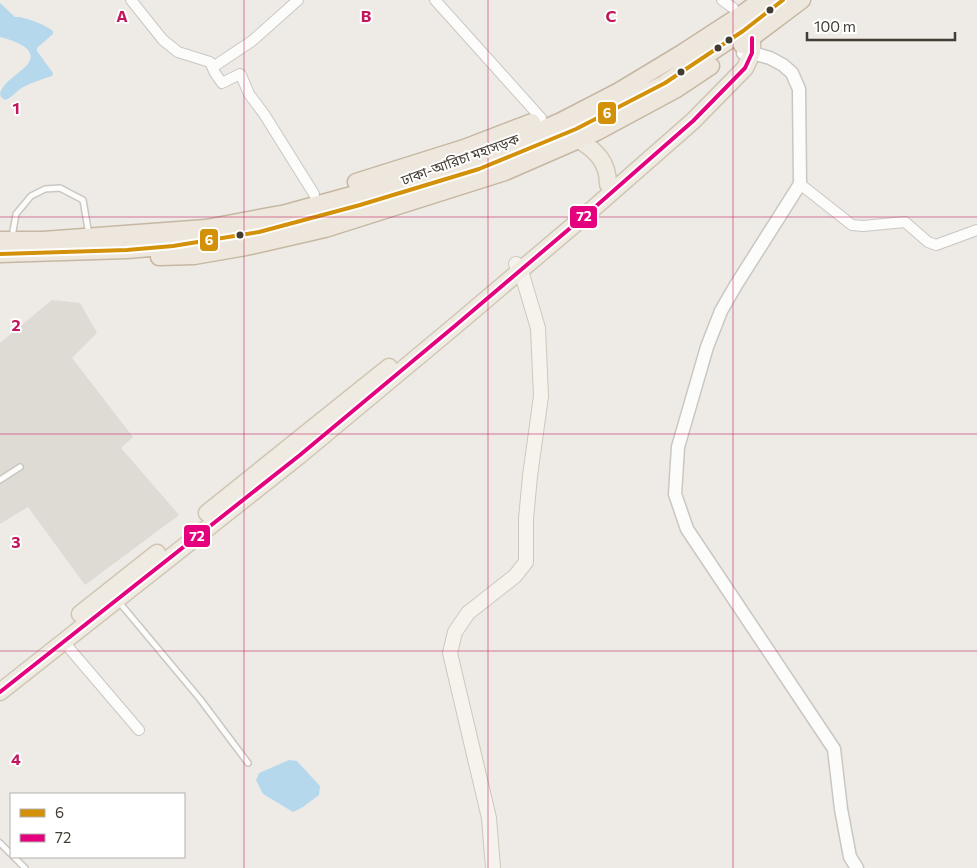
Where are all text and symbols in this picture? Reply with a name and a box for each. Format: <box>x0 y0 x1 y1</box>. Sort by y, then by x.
unlabelled marker <box>765 5 775 15</box>
text: A <box>116 6 128 25</box>
text: B <box>361 6 372 25</box>
text: C <box>606 6 617 25</box>
scale bar <box>807 10 954 42</box>
text: 100 m <box>814 17 856 35</box>
unlabelled marker <box>724 35 734 45</box>
unlabelled marker <box>713 43 723 53</box>
unlabelled marker <box>676 67 686 77</box>
text: 1 <box>12 98 20 117</box>
line badge: 6 <box>597 101 617 125</box>
text: 6 <box>603 104 612 121</box>
street label: ঢাকা-আরিচা মহাসড়ক <box>398 130 522 189</box>
line badge: 72 <box>569 205 598 229</box>
text: 72 <box>576 207 592 224</box>
line badge: 6 <box>199 228 219 252</box>
unlabelled marker <box>235 230 245 240</box>
text: 6 <box>205 231 214 248</box>
text: 2 <box>11 315 21 334</box>
line badge: 72 <box>183 524 211 548</box>
text: 72 <box>189 527 205 544</box>
text: 3 <box>11 532 21 551</box>
text: 4 <box>11 749 21 768</box>
legend <box>10 793 185 858</box>
text: 6 <box>55 803 64 821</box>
text: 72 <box>55 828 71 846</box>

